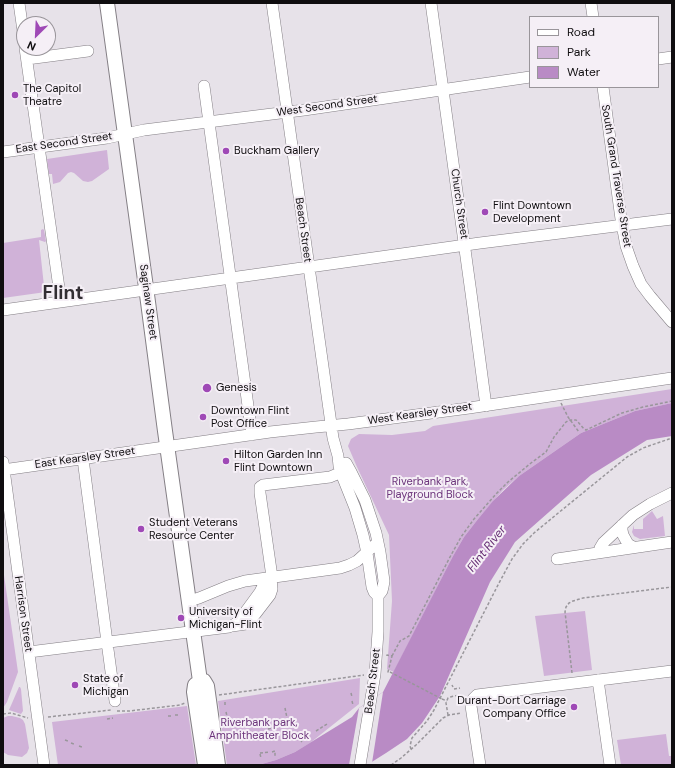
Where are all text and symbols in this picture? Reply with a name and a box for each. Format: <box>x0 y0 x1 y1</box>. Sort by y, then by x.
north arrow <box>16 16 56 56</box>
legend <box>529 16 659 88</box>
text: Road <box>567 24 595 40</box>
text: N <box>25 38 38 54</box>
text: Park <box>567 44 591 60</box>
text: Water <box>567 64 600 80</box>
place label: The Capitol Theatre <box>23 82 81 108</box>
marker: The Capitol Theatre <box>10 90 20 100</box>
street label: West Second Street <box>276 92 378 120</box>
street label: South Grand Traverse Street <box>598 104 634 248</box>
street label: East Second Street <box>15 130 113 156</box>
place label: Buckham Gallery <box>234 144 319 158</box>
marker: Buckham Gallery <box>221 146 231 156</box>
street label: Church Street <box>448 168 470 240</box>
street label: Beach Street <box>292 197 314 263</box>
place label: Flint Downtown Development <box>493 199 571 225</box>
marker: Flint Downtown Development <box>480 207 490 217</box>
street label: Saginaw Street <box>136 264 160 340</box>
district label: Flint <box>43 283 83 305</box>
place label: Genesis <box>216 381 257 395</box>
marker: Genesis <box>201 382 213 394</box>
street label: West Kearsley Street <box>367 400 473 428</box>
place label: Downtown Flint Post Office <box>211 404 289 430</box>
marker: Downtown Flint Post Office <box>198 412 208 422</box>
street label: East Kearsley Street <box>34 444 136 472</box>
place label: Hilton Garden Inn Flint Downtown <box>234 448 322 474</box>
marker: Hilton Garden Inn Flint Downtown <box>221 456 231 466</box>
park label: Riverbank Park, Playground Block <box>387 475 473 501</box>
place label: Student Veterans Resource Center <box>149 516 238 542</box>
water label: Flint River <box>465 523 509 575</box>
marker: Student Veterans Resource Center <box>136 524 146 534</box>
street label: Harrison Street <box>11 575 35 653</box>
place label: University of Michigan-Flint <box>189 605 262 631</box>
marker: University of Michigan-Flint <box>176 613 186 623</box>
street label: Beach Street <box>362 648 384 714</box>
place label: State of Michigan <box>83 672 129 698</box>
marker: State of Michigan <box>70 680 80 690</box>
place label: Durant-Dort Carriage Company Office <box>457 694 566 720</box>
marker: Durant-Dort Carriage Company Office <box>569 702 579 712</box>
park label: Riverbank park, Amphitheater Block <box>209 716 309 742</box>

